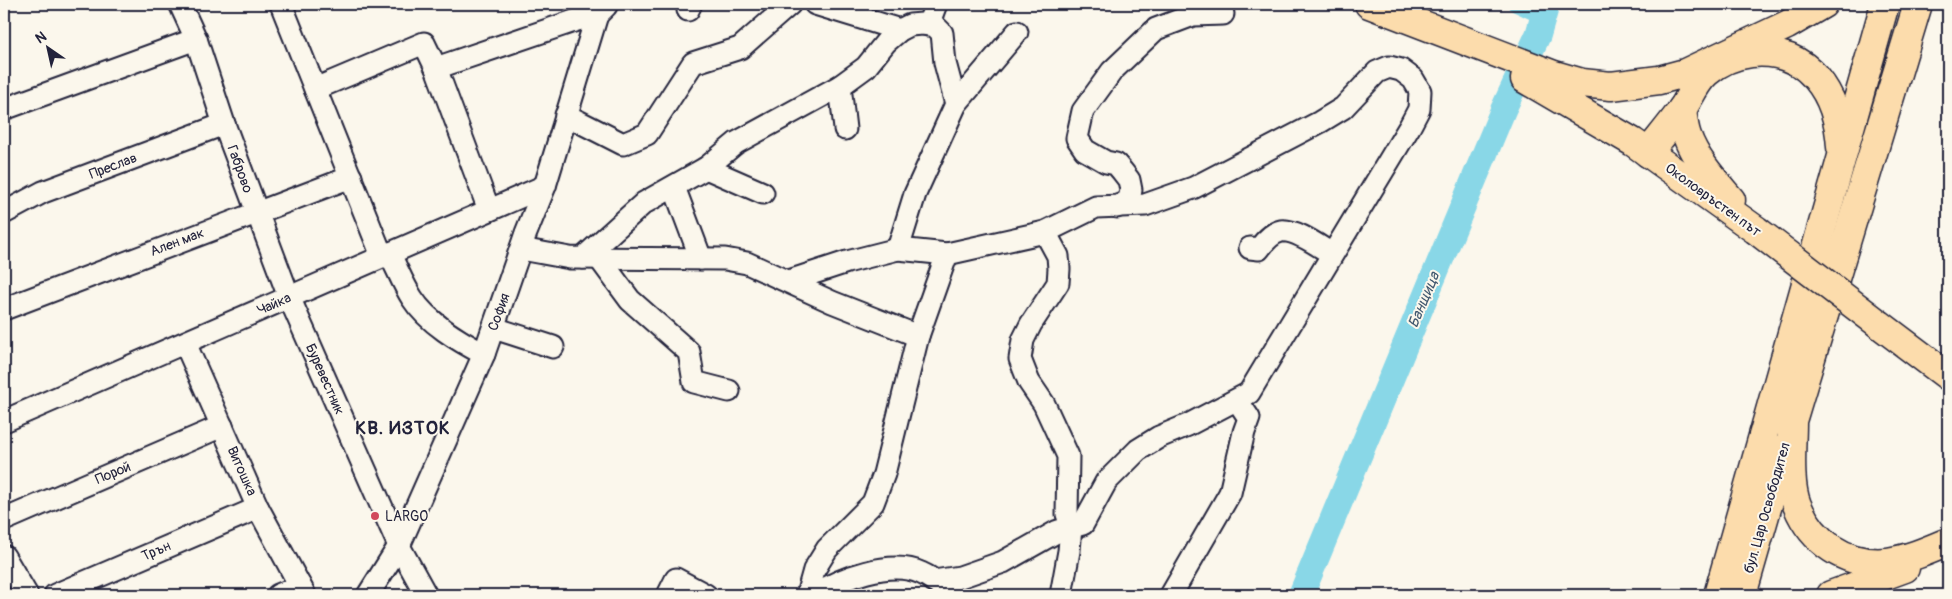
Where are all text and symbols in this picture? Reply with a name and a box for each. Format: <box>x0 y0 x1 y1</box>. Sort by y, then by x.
north arrow <box>22 22 72 72</box>
text: N <box>32 28 50 47</box>
street label: Габрово <box>224 143 257 196</box>
street label: Преслав <box>87 149 139 183</box>
street label: Околовръстен път <box>1662 160 1764 240</box>
street label: Ален мак <box>148 224 206 260</box>
water label: Банщица <box>1404 268 1445 331</box>
street label: Чайка <box>254 289 294 319</box>
street label: София <box>484 291 514 333</box>
street label: Буревестник <box>302 341 348 417</box>
district label: КВ. ИЗТОК <box>355 416 451 440</box>
street label: бул. Цар Освободител <box>1740 441 1794 575</box>
street label: Витошка <box>224 444 260 498</box>
street label: Порой <box>93 458 133 488</box>
place label: LARGO <box>385 508 428 525</box>
marker: LARGO <box>369 510 381 522</box>
street label: Трън <box>139 537 173 565</box>

